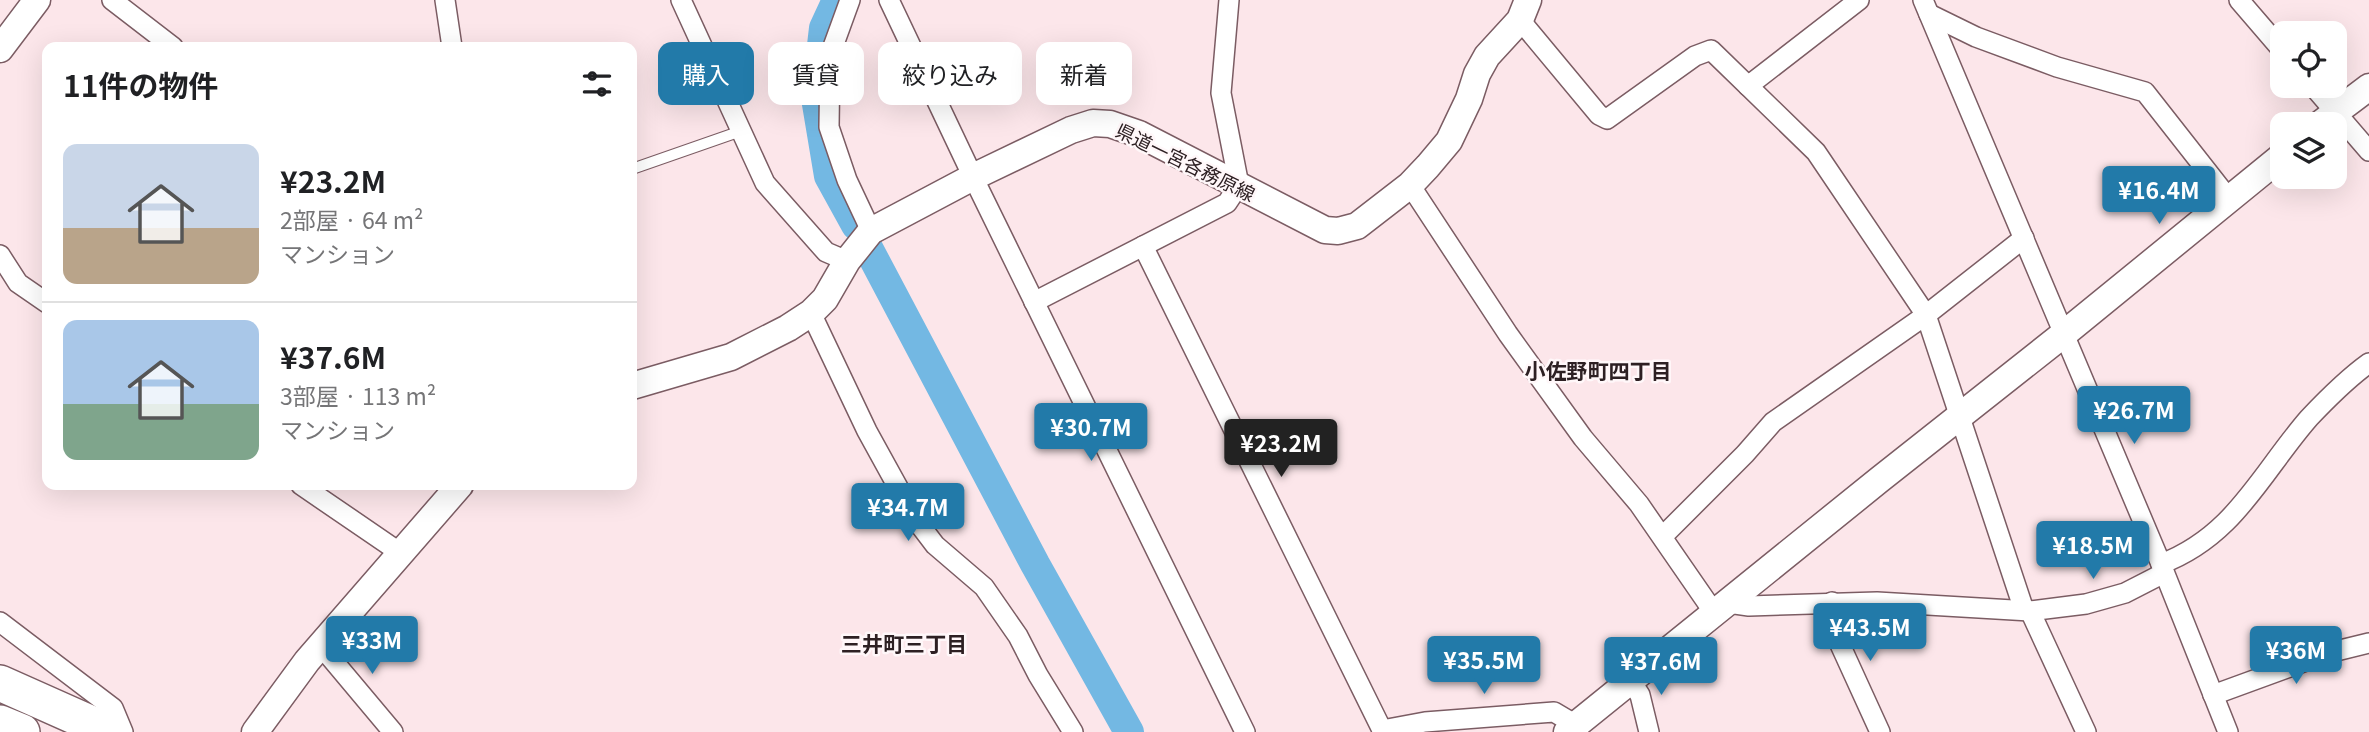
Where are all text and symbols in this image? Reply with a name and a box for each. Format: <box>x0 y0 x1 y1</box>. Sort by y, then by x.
map controls <box>2270 21 2347 189</box>
button: locate <box>2270 21 2347 98</box>
chip: 購入 <box>658 42 754 105</box>
chip: 賃貸 <box>768 42 864 105</box>
chip: 絞り込み <box>878 42 1022 105</box>
chip: 新着 <box>1036 42 1132 105</box>
text: 11件の物件 <box>63 62 218 106</box>
icon: filters <box>578 65 616 103</box>
button: layers <box>2270 112 2347 189</box>
street label: 県道一宮各務原線 <box>1112 116 1260 206</box>
text: ¥23.2M <box>280 158 386 202</box>
pin: ¥16.4M <box>2102 166 2216 226</box>
icon: home <box>119 172 203 256</box>
text: ¥16.4M <box>2118 172 2200 206</box>
text: 2部屋 · 64 m² <box>280 202 423 236</box>
text: マンション <box>280 236 395 270</box>
text: ¥37.6M <box>280 334 386 378</box>
icon: home <box>119 348 203 432</box>
district label: 小佐野町四丁目 <box>1525 355 1672 385</box>
text: 3部屋 · 113 m² <box>280 378 436 412</box>
pin: ¥26.7M <box>2077 386 2191 446</box>
text: ¥26.7M <box>2093 392 2175 426</box>
pin: ¥30.7M <box>1034 404 1148 463</box>
text: ¥30.7M <box>1050 409 1132 443</box>
text: マンション <box>280 412 395 446</box>
pin: ¥23.2M <box>1224 420 1338 479</box>
text: ¥23.2M <box>1240 425 1322 459</box>
pin: ¥34.7M <box>851 484 965 543</box>
text: ¥34.7M <box>867 489 949 523</box>
pin: ¥18.5M <box>2036 522 2150 581</box>
text: ¥18.5M <box>2052 527 2134 561</box>
pin: ¥43.5M <box>1813 604 1927 663</box>
text: ¥43.5M <box>1829 609 1911 643</box>
pin: ¥33M <box>331 616 413 676</box>
text: ¥33M <box>342 622 402 656</box>
pin: ¥36M <box>2255 626 2337 686</box>
district label: 三井町三丁目 <box>841 628 967 658</box>
text: ¥36M <box>2266 632 2326 666</box>
pin: ¥35.5M <box>1427 636 1541 696</box>
pin: ¥37.6M <box>1604 638 1718 697</box>
text: ¥35.5M <box>1443 642 1525 676</box>
text: ¥37.6M <box>1620 643 1702 677</box>

